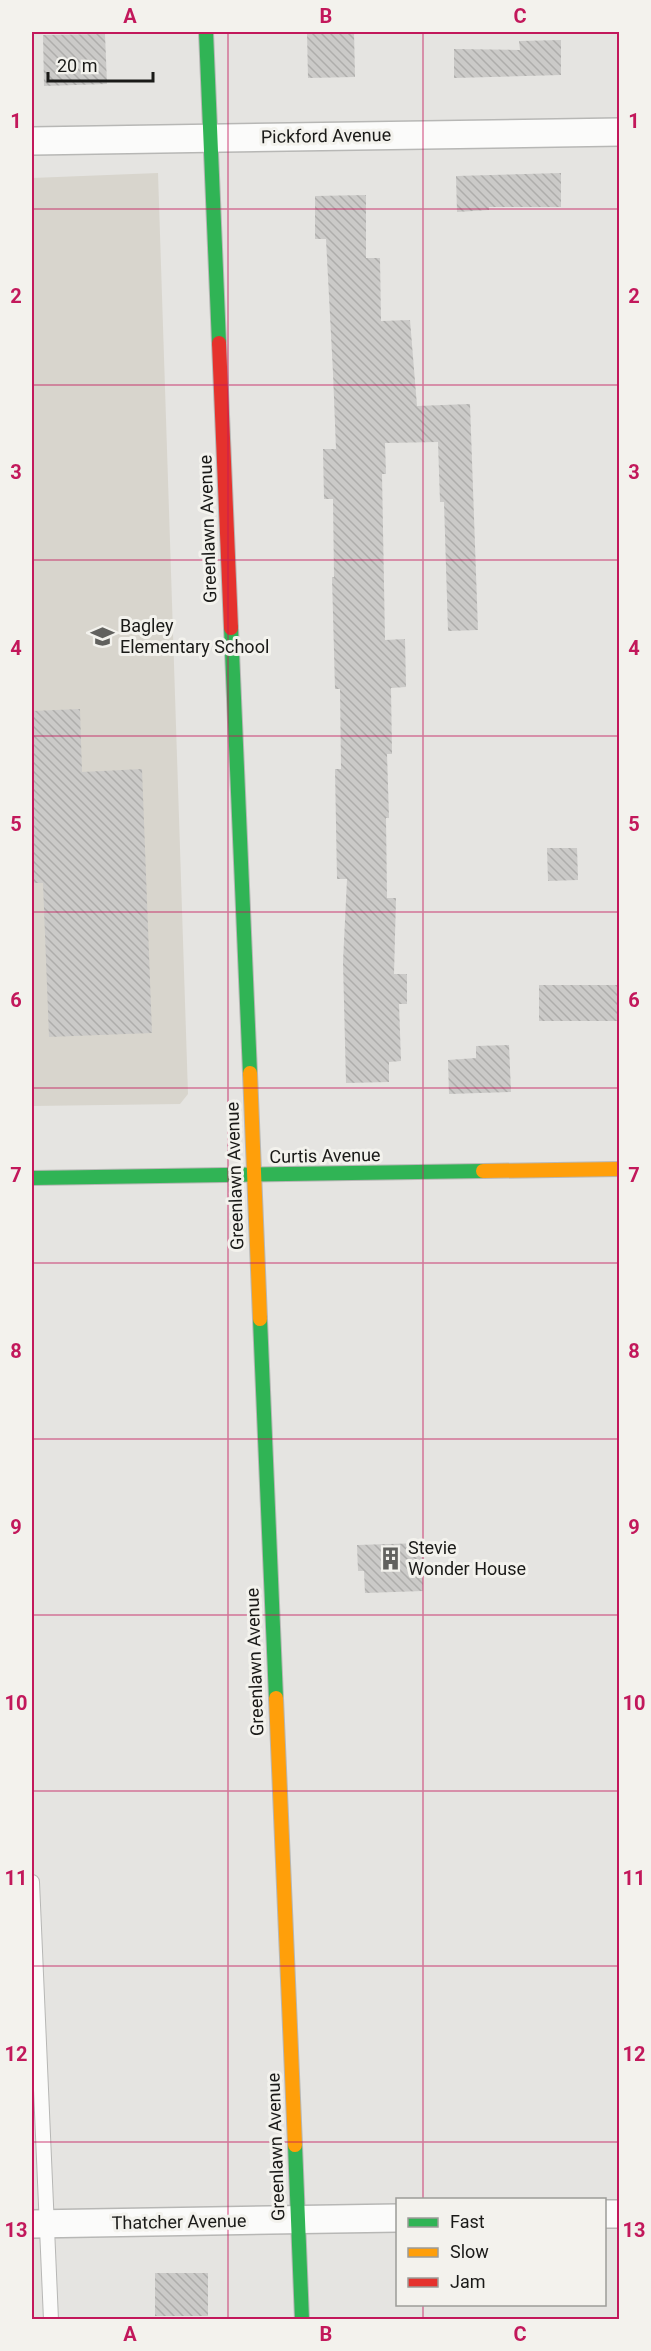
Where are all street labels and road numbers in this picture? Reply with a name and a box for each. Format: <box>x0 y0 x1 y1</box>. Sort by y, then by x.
street label: Pickford Avenue <box>261 124 391 147</box>
street label: Greenlawn Avenue <box>194 455 221 603</box>
street label: Greenlawn Avenue <box>221 1102 248 1250</box>
street label: Curtis Avenue <box>269 1144 381 1167</box>
street label: Greenlawn Avenue <box>241 1588 268 1736</box>
street label: Greenlawn Avenue <box>262 2073 289 2221</box>
street label: Thatcher Avenue <box>111 2210 246 2233</box>

